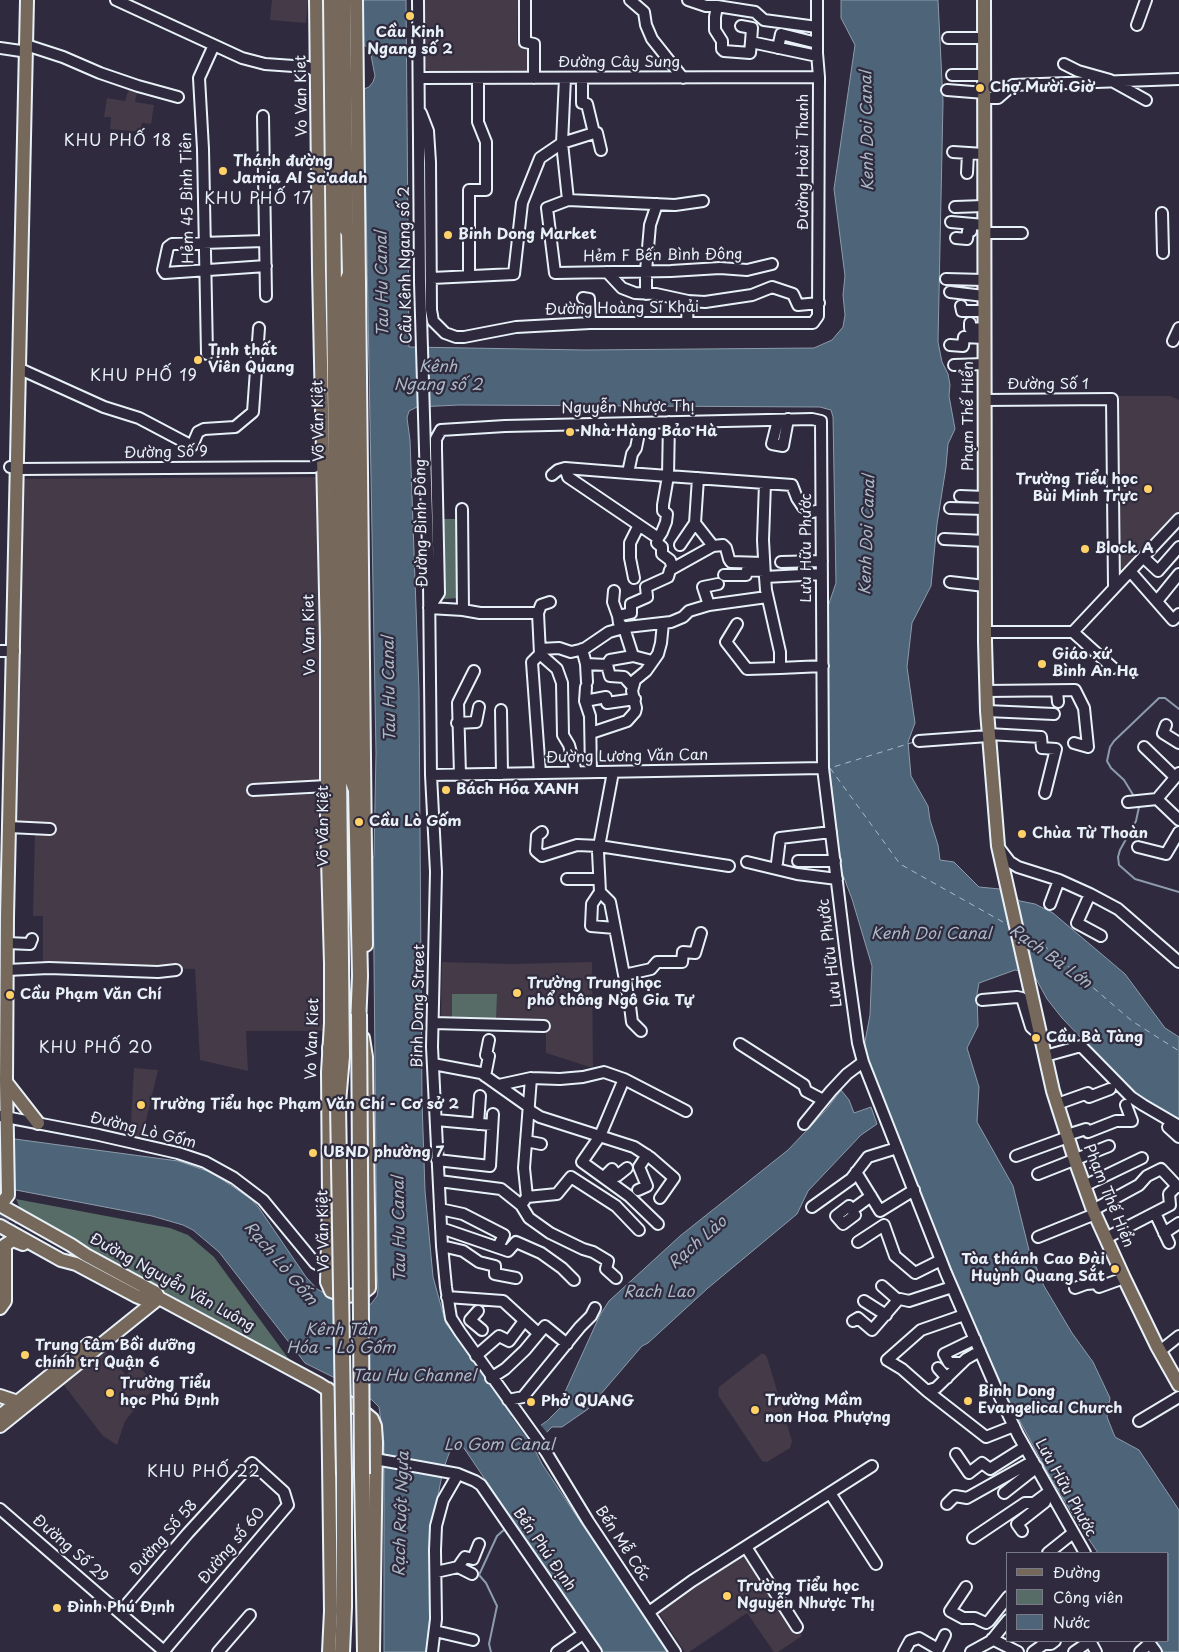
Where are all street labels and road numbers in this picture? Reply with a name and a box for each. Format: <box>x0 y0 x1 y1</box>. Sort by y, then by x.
street label: Đường Cây Sung <box>558 54 680 72</box>
street label: Vo Van Kiet <box>292 55 312 137</box>
street label: Đường Hoài Thanh <box>795 94 813 230</box>
street label: Hẻm 45 Bình Tiên <box>178 132 198 264</box>
street label: Cầu Kênh Ngang số 2 <box>396 186 416 344</box>
street label: Hẻm F Bến Bình Đông <box>583 246 743 266</box>
street label: Đường Hoàng Sĩ Khải <box>545 299 699 319</box>
street label: Phạm Thế Hiển <box>960 361 978 471</box>
street label: Đường Số 1 <box>1007 376 1089 394</box>
street label: Võ Văn Kiệt <box>309 380 329 462</box>
street label: Nguyễn Nhược Thị <box>561 398 695 418</box>
street label: Đường Số 9 <box>124 443 208 463</box>
street label: Đường Bình Đông <box>412 459 432 587</box>
street label: Lưu Hữu Phước <box>798 493 816 603</box>
street label: Vo Van Kiet <box>300 594 320 676</box>
street label: Đường Lương Văn Can <box>546 747 708 767</box>
street label: Võ Văn Kiệt <box>315 785 333 867</box>
street label: Lưu Hữu Phước <box>815 898 847 1008</box>
street label: Binh Dong Street <box>409 944 429 1068</box>
street label: Vo Van Kiet <box>303 998 323 1080</box>
street label: Đường Lò Gốm <box>88 1109 198 1153</box>
street label: Phạm Thế Hiển <box>1079 1142 1137 1250</box>
street label: Võ Văn Kiệt <box>314 1190 334 1272</box>
street label: Đường Nguyễn Văn Luông <box>86 1230 258 1336</box>
street label: Lưu Hữu Phước <box>1031 1436 1099 1540</box>
street label: Đường Số 58 <box>126 1497 202 1579</box>
street label: Bến Mễ Cốc <box>591 1503 653 1585</box>
street label: Đường số 60 <box>195 1504 269 1588</box>
street label: Bến Phú Định <box>509 1505 579 1595</box>
street label: Đường Số 29 <box>29 1511 111 1587</box>

